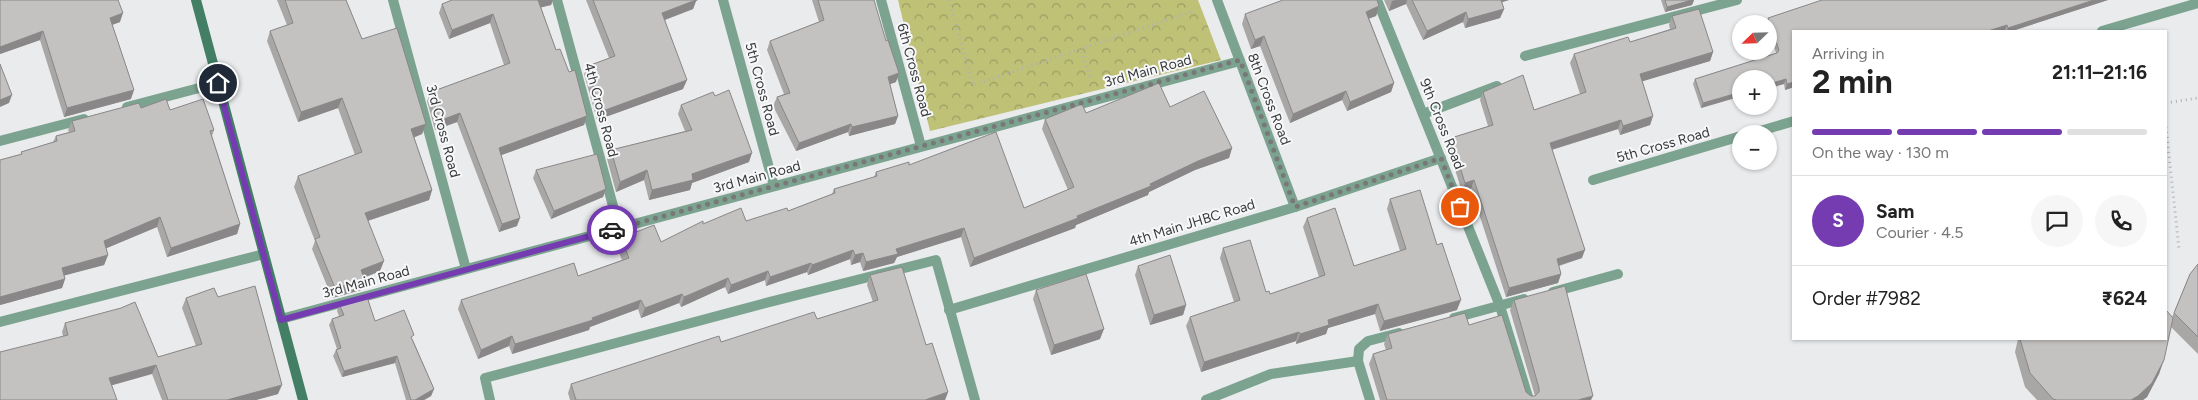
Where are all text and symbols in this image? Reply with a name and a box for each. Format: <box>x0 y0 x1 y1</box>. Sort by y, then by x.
north arrow <box>1732 15 1778 60</box>
map controls <box>1732 15 1777 170</box>
street label: 6th Cross Road <box>893 21 935 119</box>
street label: 5th Cross Road <box>741 40 783 138</box>
text: Arriving in <box>1812 44 1884 63</box>
street label: 3rd Main Road <box>1102 51 1194 91</box>
street label: 8th Cross Road <box>1244 51 1294 147</box>
street label: 4th Cross Road <box>580 61 622 159</box>
text: 21:11–21:16 <box>2052 61 2147 84</box>
pin <box>197 62 239 104</box>
text: 2 min <box>1812 63 1893 101</box>
icon: home <box>204 69 232 97</box>
button: + <box>1732 70 1777 115</box>
street label: 9th Cross Road <box>1416 76 1468 172</box>
street label: 3rd Cross Road <box>422 83 464 179</box>
street label: 5th Cross Road <box>1614 124 1712 166</box>
button: − <box>1732 125 1777 170</box>
text: On the way · 130 m <box>1812 143 1949 162</box>
street label: 3rd Main Road <box>711 157 803 197</box>
pin <box>1439 186 1481 228</box>
icon: bag <box>1446 193 1474 221</box>
button: chat <box>2031 195 2083 247</box>
button: phone <box>2095 195 2147 247</box>
street label: 4th Main JHBC Road <box>1127 196 1257 250</box>
text: Sam <box>1876 200 1914 223</box>
courier <box>587 205 637 255</box>
text: S <box>1832 209 1844 232</box>
icon: car <box>598 216 626 244</box>
text: Courier · 4.5 <box>1876 223 1963 242</box>
street label: 3rd Main Road <box>320 262 412 302</box>
text: Order #7982 <box>1812 287 1921 310</box>
text: ₹624 <box>2102 287 2147 310</box>

